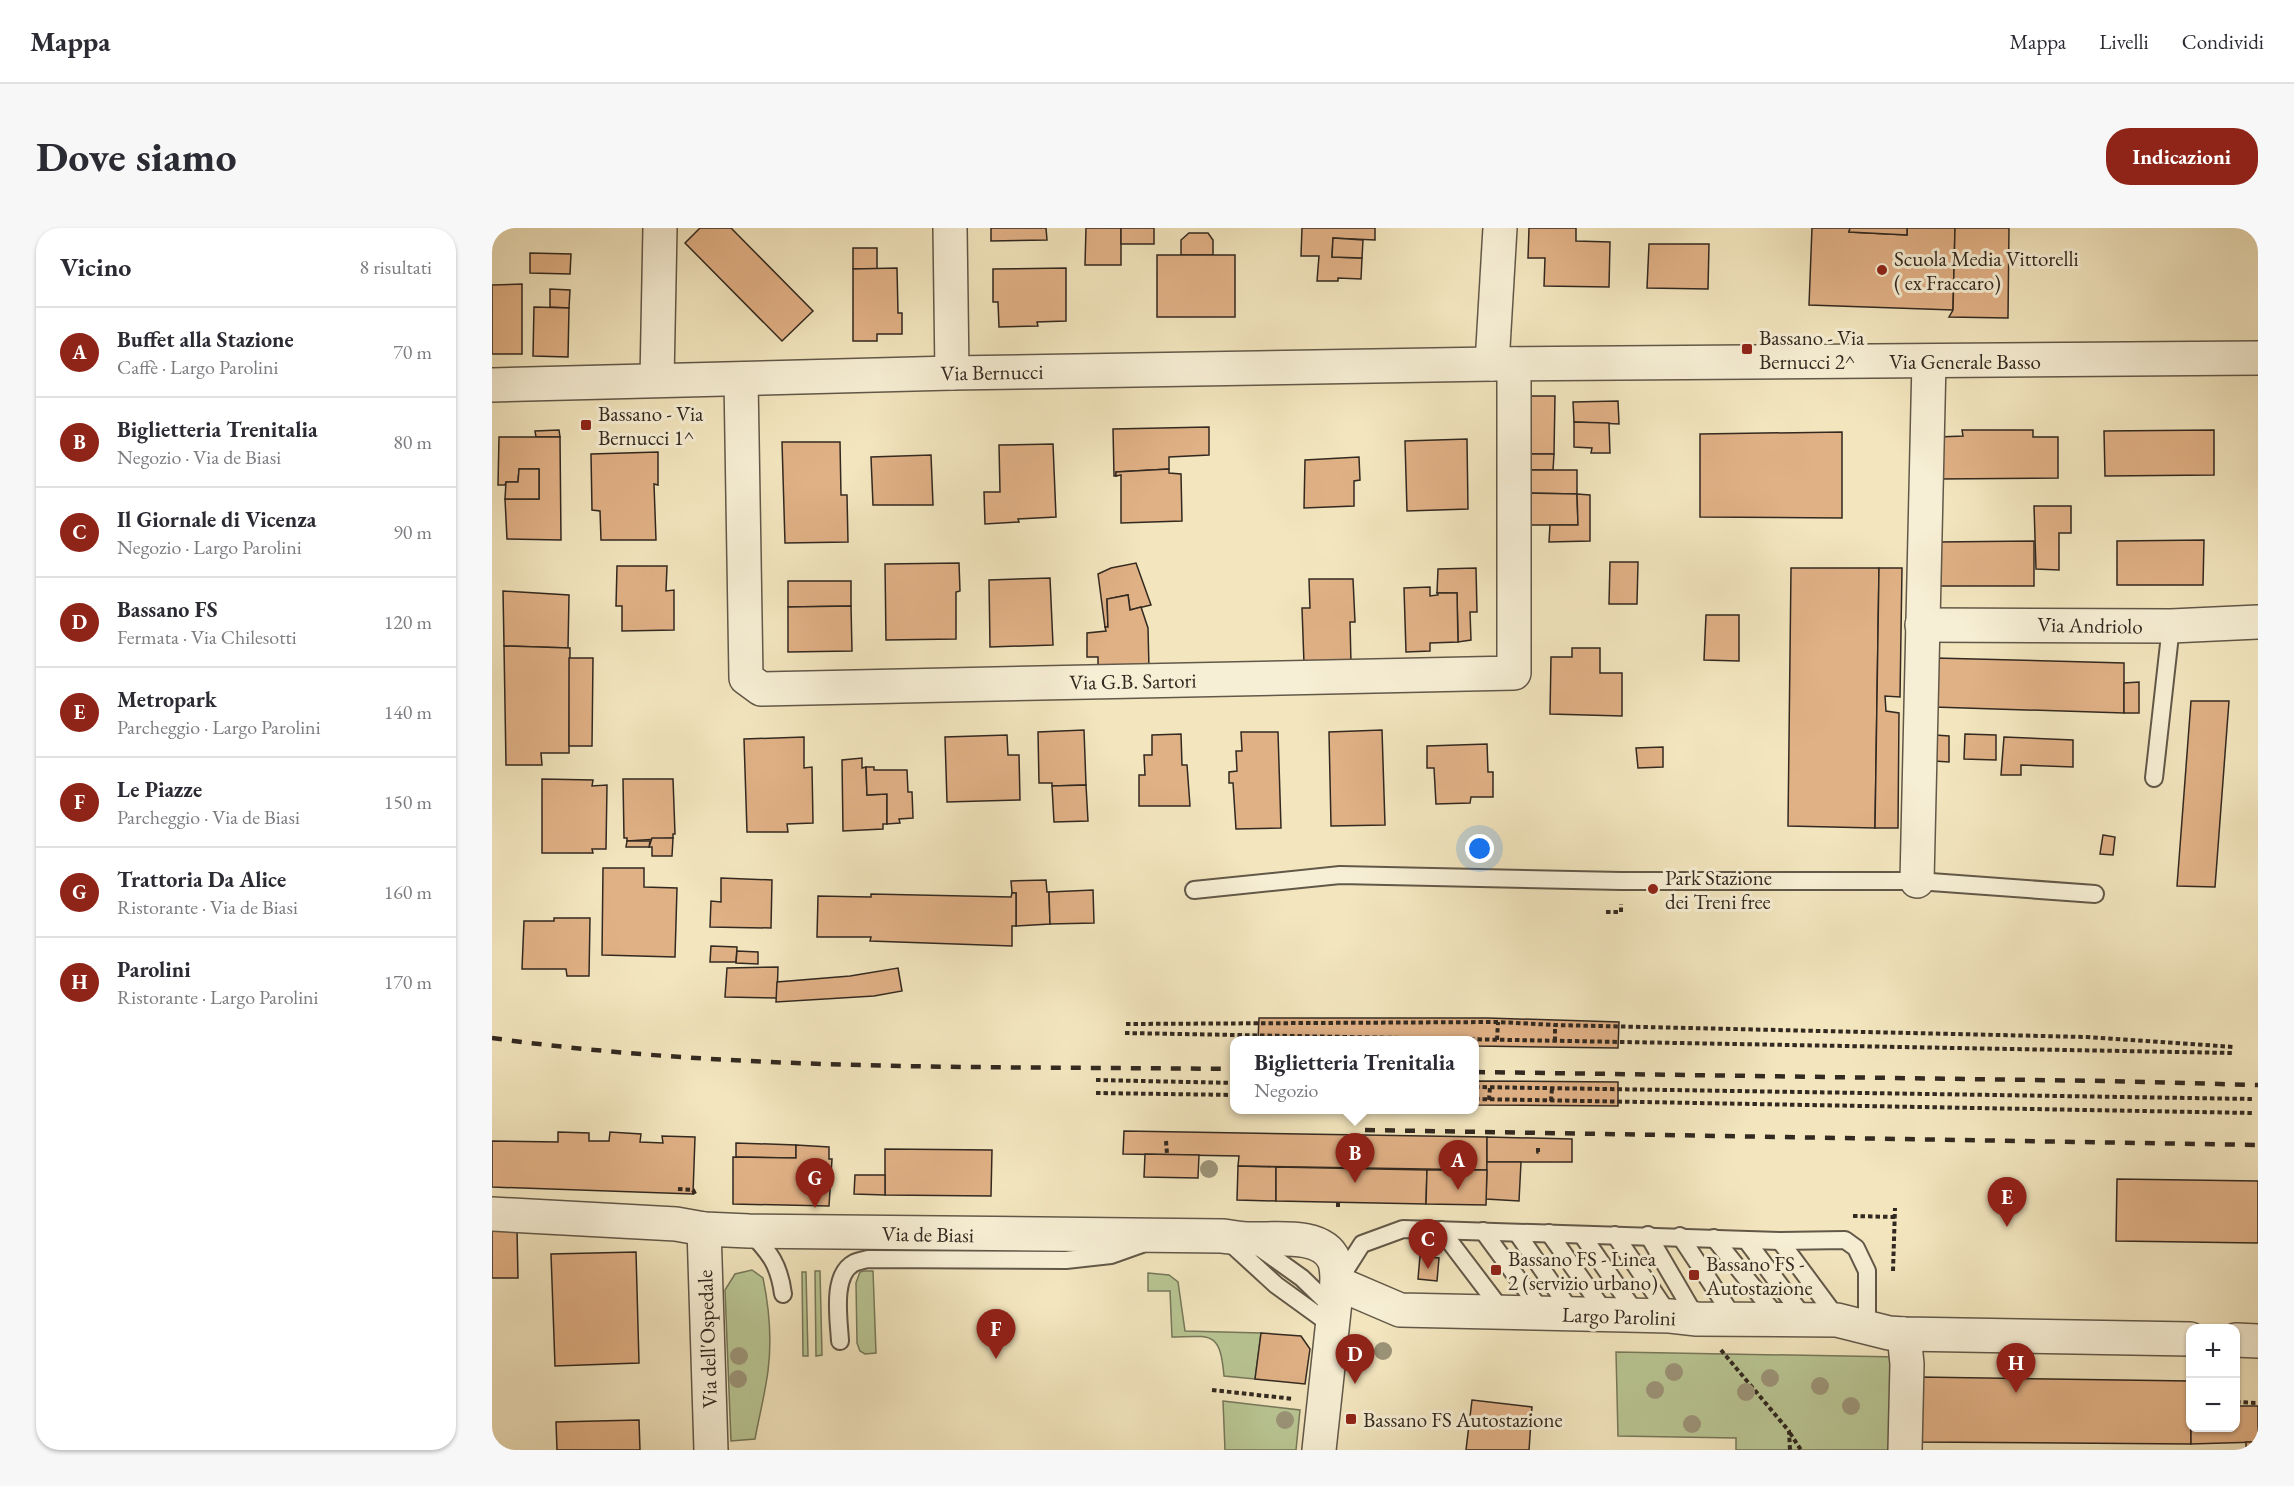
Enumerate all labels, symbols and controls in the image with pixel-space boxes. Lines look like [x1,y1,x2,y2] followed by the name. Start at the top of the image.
[30,23,110,59] text: Mappa
[2010,28,2066,55] text: Mappa
[2099,28,2149,55] text: Livelli
[2182,28,2264,55] text: Condividi
[2106,128,2258,185] button: Indicazioni
[36,129,237,184] text: Dove siamo
[1894,245,2079,296] place label: Scuola Media Vittorelli ( ex Fraccaro)
[60,250,131,284] text: Vicino
[360,254,432,280] text: 8 risultati
[1875,263,1889,277] marker: Scuola Media Vittorelli ( ex Fraccaro)
[1759,324,1865,375] place label: Bassano - Via Bernucci 2^
[117,325,294,354] text: Buffet alla Stazione
[72,339,87,365] text: A
[393,339,432,365] text: 70 m
[1740,342,1754,356] marker: Bassano - Via Bernucci 2^
[1889,348,2041,375] street label: Via Generale Basso
[117,354,278,380] text: Caffè · Largo Parolini
[940,358,1044,386] street label: Via Bernucci
[598,400,704,451] place label: Bassano - Via Bernucci 1^
[117,415,318,444] text: Biglietteria Trenitalia
[579,418,593,432] marker: Bassano - Via Bernucci 1^
[73,429,86,455] text: B
[393,429,432,455] text: 80 m
[117,444,281,470] text: Negozio · Via de Biasi
[117,505,316,534] text: Il Giornale di Vicenza
[72,519,87,545] text: C
[393,519,432,545] text: 90 m
[117,534,302,560] text: Negozio · Largo Parolini
[117,595,218,624] text: Bassano FS
[72,609,87,635] text: D
[384,609,432,635] text: 120 m
[2037,611,2143,639] street label: Via Andriolo
[117,624,297,650] text: Fermata · Via Chilesotti
[1069,666,1197,696] street label: Via G.B. Sartori
[117,685,217,714] text: Metropark
[74,699,85,725] text: E
[384,699,432,725] text: 140 m
[117,714,321,740] text: Parcheggio · Largo Parolini
[117,775,202,804] text: Le Piazze
[74,789,85,815] text: F
[384,789,432,815] text: 150 m
[117,804,300,830] text: Parcheggio · Via de Biasi
[1465,834,1494,863] your location
[1665,864,1772,915] place label: Park Stazione dei Treni free
[117,865,286,894] text: Trattoria Da Alice
[72,879,87,905] text: G
[384,879,432,905] text: 160 m
[1646,882,1660,896] marker: Park Stazione dei Treni free
[117,894,298,920] text: Ristorante · Via de Biasi
[117,955,191,984] text: Parolini
[71,969,88,995] text: H
[384,969,432,995] text: 170 m
[117,984,319,1010] text: Ristorante · Largo Parolini
[1230,1036,1479,1114] popup
[1254,1048,1455,1077] text: Biglietteria Trenitalia
[1254,1077,1319,1103] text: Negozio
[1336,1134,1374,1183] pin: B
[1438,1140,1478,1190] pin: A
[796,1158,834,1208] pin: G
[1988,1178,2026,1227] pin: E
[882,1220,974,1248] street label: Via de Biasi
[1408,1220,1448,1269] pin: C
[1508,1245,1658,1296] place label: Bassano FS - Linea 2 (servizio urbano)
[1705,1250,1813,1301] place label: Bassano FS - Autostazione
[1489,1263,1503,1277] marker: Bassano FS - Linea 2 (servizio urbano)
[1687,1268,1701,1282] marker: Bassano FS - Autostazione
[691,1269,723,1409] street label: Via dell'Ospedale
[1562,1301,1676,1331] street label: Largo Parolini
[976,1310,1016,1359] pin: F
[2186,1324,2240,1432] map controls
[2186,1324,2240,1378] button: +
[1336,1334,1374,1384] pin: D
[1996,1344,2036,1393] pin: H
[2186,1378,2240,1432] button: −
[1363,1406,1563,1433] place label: Bassano FS Autostazione
[1344,1412,1358,1426] marker: Bassano FS Autostazione

